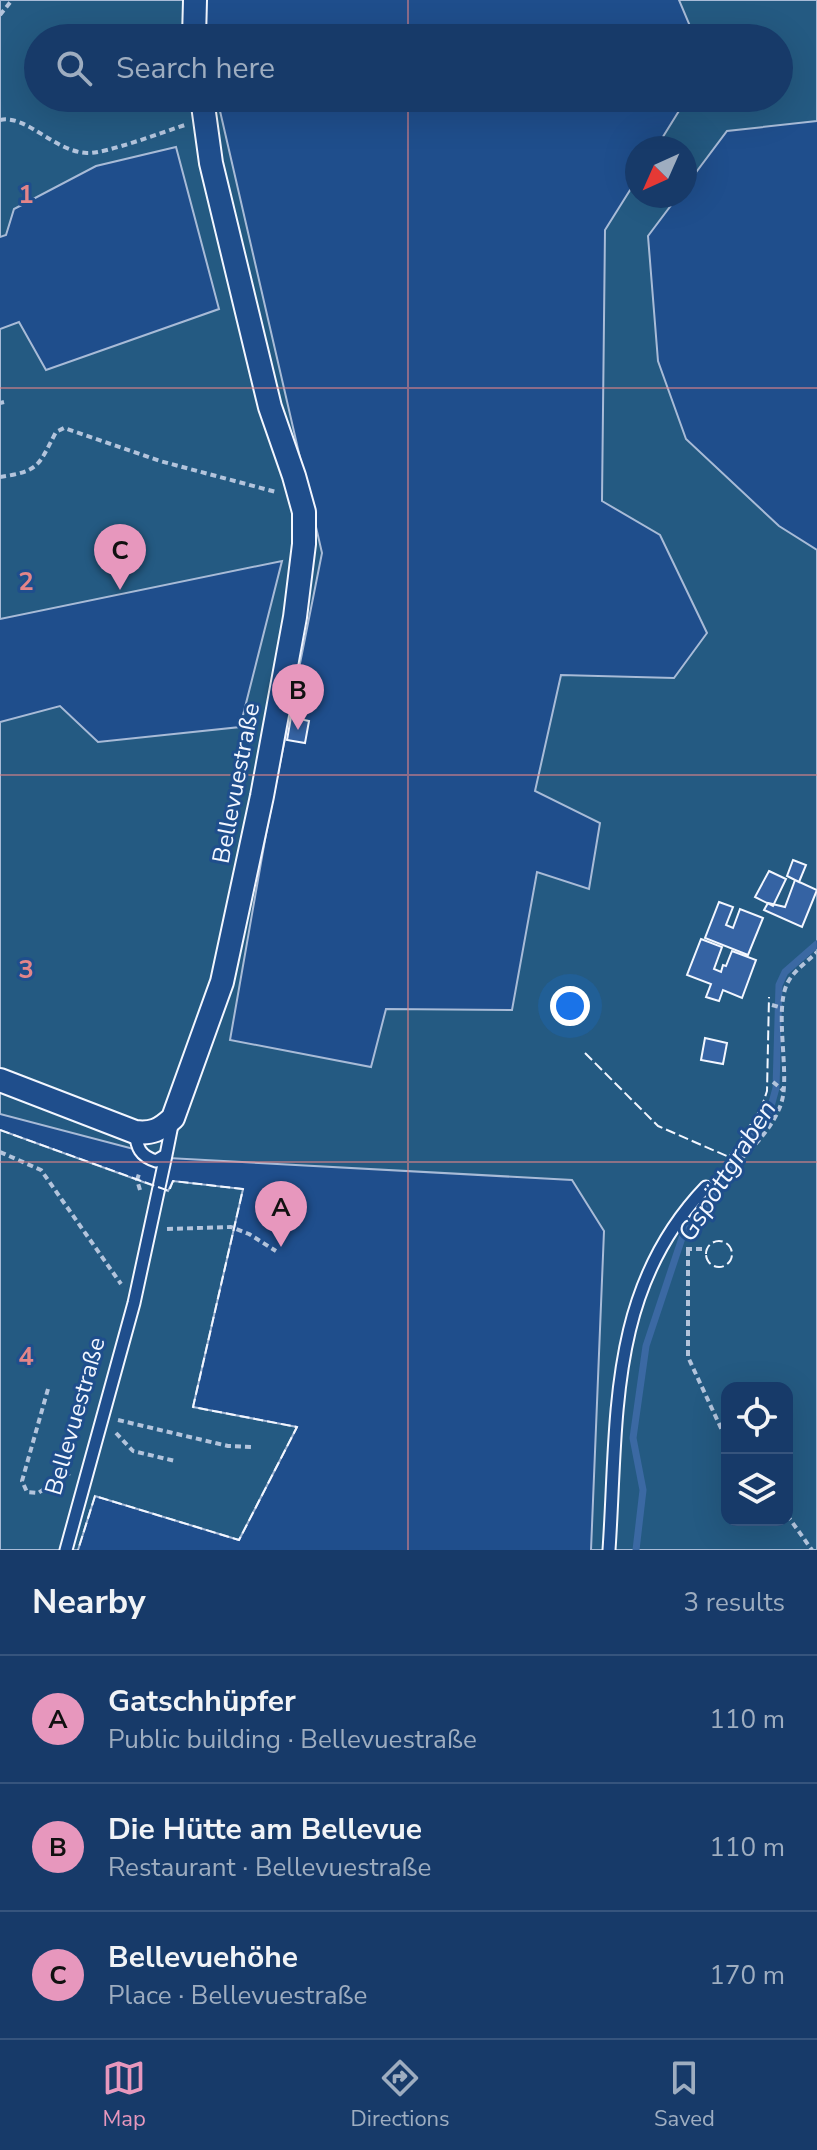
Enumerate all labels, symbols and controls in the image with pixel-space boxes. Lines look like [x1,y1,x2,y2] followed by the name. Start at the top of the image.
[24,24,793,112] search box
[52,46,96,90] icon: search
[116,48,275,89] text: Search here
[625,136,697,208] north arrow
[18,177,34,212] text: 1
[94,524,146,590] pin: C
[18,564,34,599] text: 2
[272,664,324,730] pin: B
[205,700,267,866] street label: Bellevuestraße
[18,952,34,987] text: 3
[550,986,590,1026] your location
[670,1094,784,1248] water label: Gspöttgraben
[255,1181,307,1247] pin: A
[37,1333,113,1499] street label: Bellevuestraße
[18,1339,34,1374] text: 4
[721,1382,793,1526] map controls
[721,1382,793,1454] button: locate
[721,1454,793,1526] button: layers
[32,1579,146,1625] text: Nearby
[684,1585,785,1620] text: 3 results
[108,1681,296,1722] text: Gatschhüpfer
[48,1702,68,1737] text: A
[709,1702,785,1737] text: 110 m
[108,1722,477,1757] text: Public building · Bellevuestraße
[108,1809,422,1850] text: Die Hütte am Bellevue
[49,1830,67,1865] text: B
[709,1830,785,1865] text: 110 m
[108,1850,431,1885] text: Restaurant · Bellevuestraße
[108,1937,298,1978] text: Bellevuehöhe
[49,1958,67,1993] text: C
[709,1958,785,1993] text: 170 m
[108,1978,367,2013] text: Place · Bellevuestraße
[102,2056,146,2134] tab: Map
[351,2056,450,2134] tab: Directions
[654,2056,715,2134] tab: Saved

